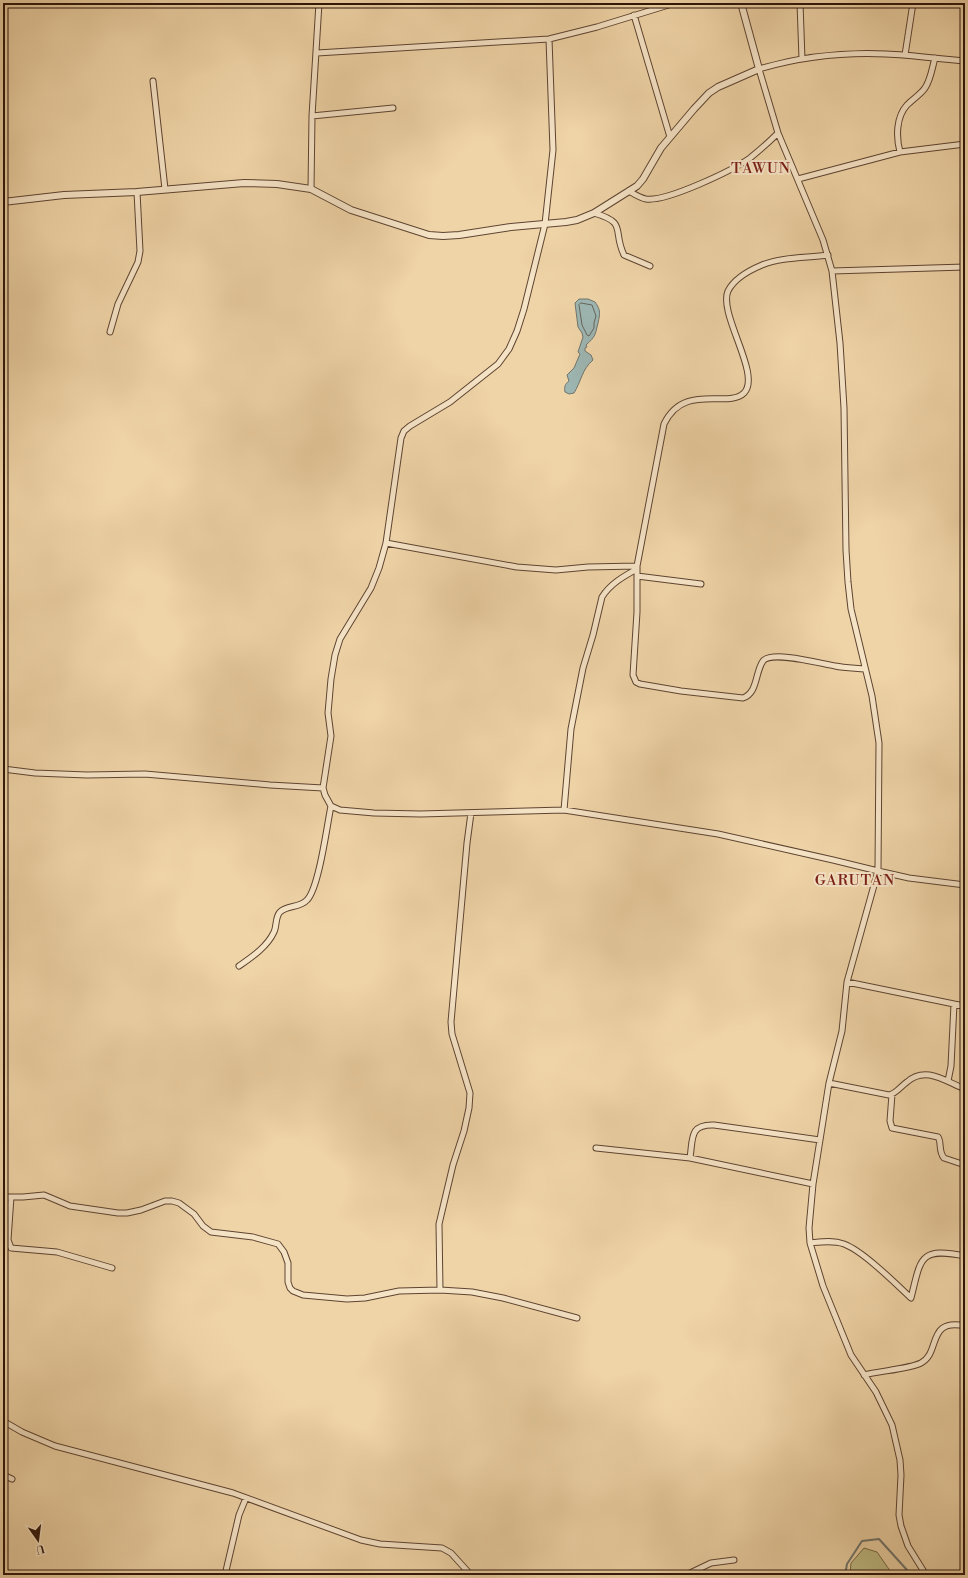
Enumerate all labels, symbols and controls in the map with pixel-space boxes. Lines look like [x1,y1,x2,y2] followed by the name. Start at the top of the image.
[731,159,791,178] district label: TAWUN
[815,871,895,890] district label: GARUTAN
[18,1520,58,1560] north arrow
[34,1541,46,1557] text: U

